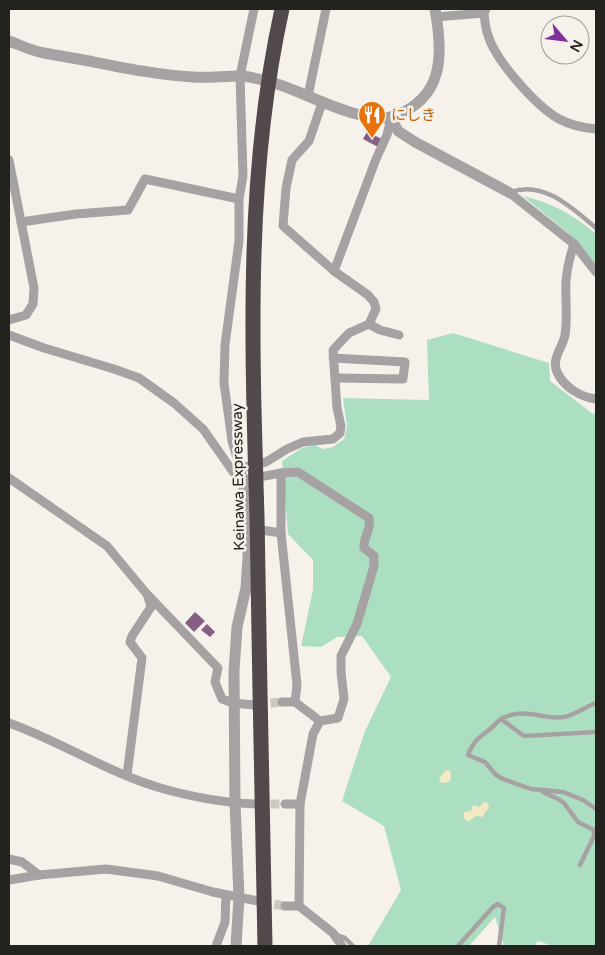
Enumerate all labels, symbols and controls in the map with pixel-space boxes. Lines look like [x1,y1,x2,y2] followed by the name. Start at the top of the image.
[540,15,590,65] north arrow
[566,37,586,55] text: N
[357,100,387,139] restaurant icon: にしき
[391,106,436,124] place label: にしき
[228,403,248,551] street label: Keinawa Expressway

